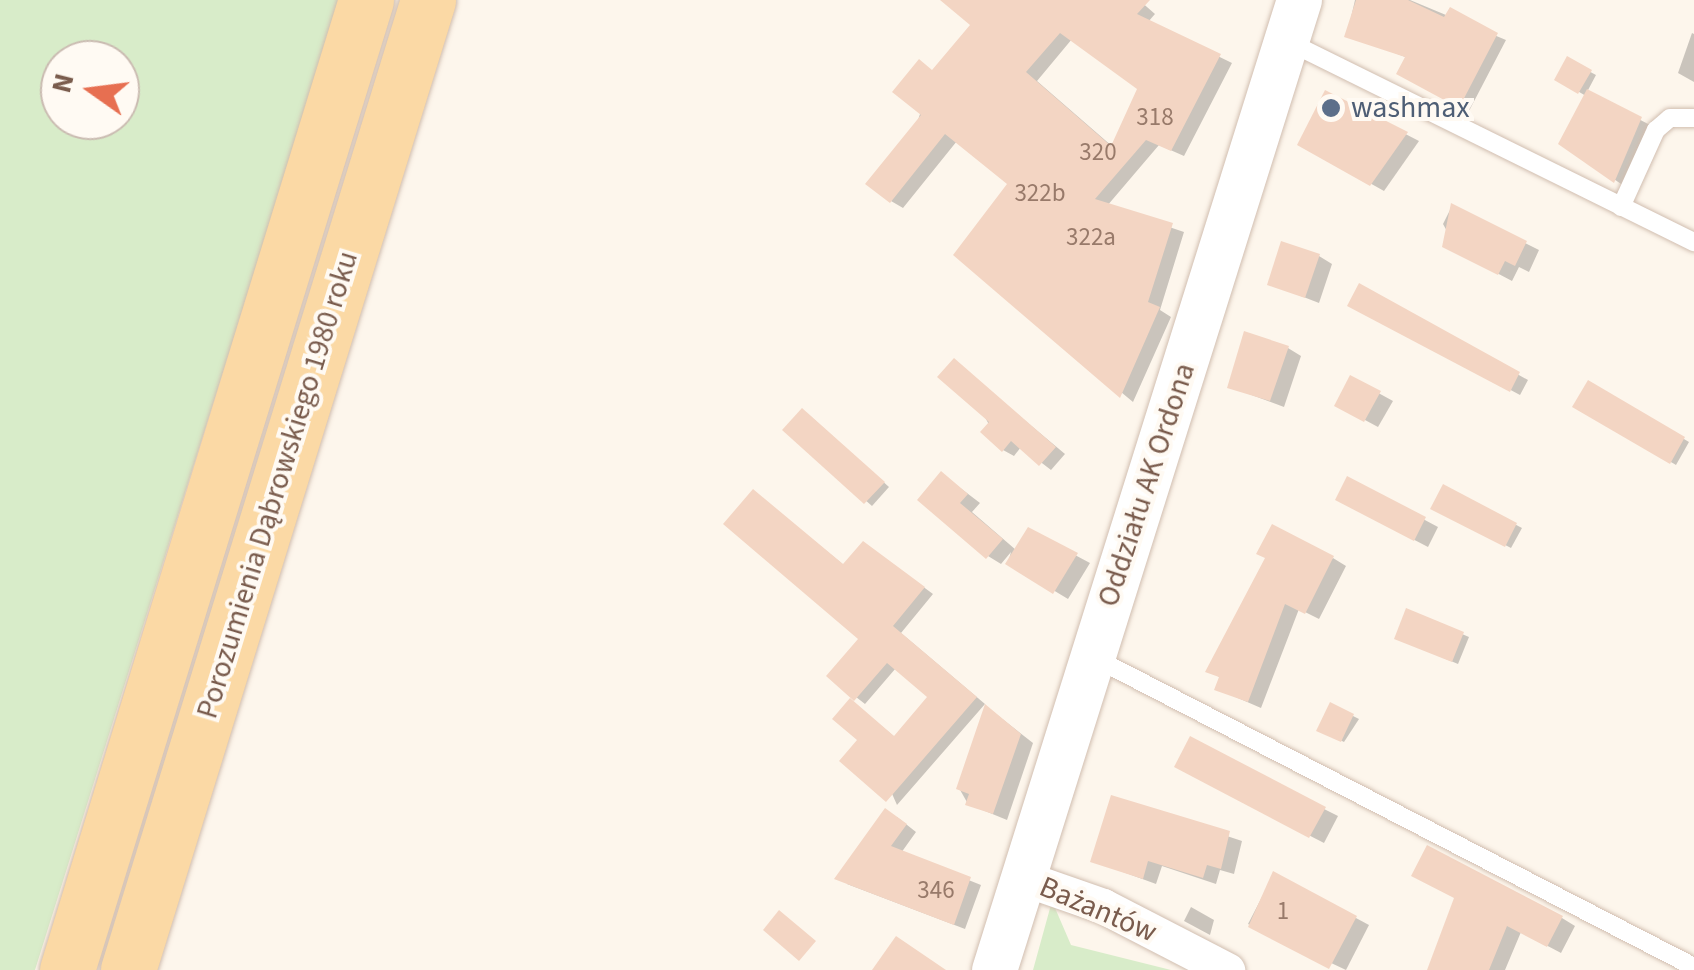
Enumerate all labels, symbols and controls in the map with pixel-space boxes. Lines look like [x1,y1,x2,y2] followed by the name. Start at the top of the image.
[40,40,140,140] north arrow
[41,69,84,97] text: N
[1351,90,1470,126] place label: washmax
[1320,97,1342,119] marker: washmax
[1136,102,1174,132] house number: 318
[1079,137,1117,167] house number: 320
[1014,178,1066,208] house number: 322b
[1066,222,1116,252] house number: 322a
[190,247,366,723] street label: Porozumienia Dąbrowskiego 1980 roku
[1091,359,1203,611] street label: Oddziału AK Ordona
[1034,869,1162,951] street label: Bażantów
[917,875,955,905] house number: 346
[1277,896,1289,926] house number: 1

